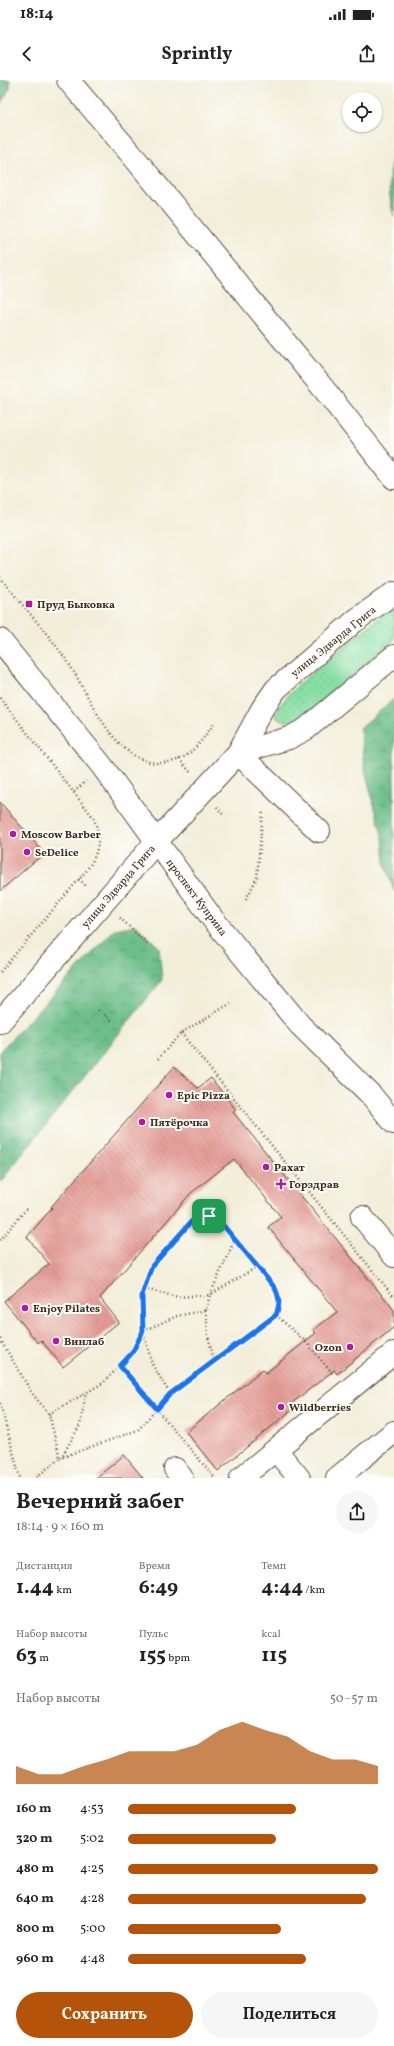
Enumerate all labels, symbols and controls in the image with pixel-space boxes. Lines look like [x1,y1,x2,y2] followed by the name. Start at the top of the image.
[20,4,54,25] text: 18:14
[162,42,232,67] text: Sprintly
[16,43,38,65] icon: back
[356,43,378,65] icon: share
[342,92,382,132] map controls
[342,92,382,132] button: locate
[37,598,115,613] place label: Пруд Быковка
[24,599,34,609] marker: Пруд Быковка
[288,603,380,681] street label: улица Эдварда Грига
[21,828,102,843] place label: Moscow Barber
[8,829,18,839] marker: Moscow Barber
[79,842,160,932] street label: улица Эдварда Грига
[35,846,79,861] place label: SeDelice
[22,847,32,857] marker: SeDelice
[162,856,230,940] street label: проспект Куприна
[177,1089,230,1104] place label: Epic Pizza
[164,1090,174,1100] marker: Epic Pizza
[150,1116,209,1131] place label: Пятёрочка
[137,1117,147,1127] marker: Пятёрочка
[274,1161,305,1176] place label: Рахат
[261,1162,271,1172] marker: Рахат
[289,1178,339,1193] place label: Горздрав
[276,1179,286,1189] marker: Горздрав
[192,1199,226,1233] pin
[198,1205,220,1227] icon: arrive
[33,1302,100,1317] place label: Enjoy Pilates
[20,1303,30,1313] marker: Enjoy Pilates
[64,1335,104,1350] place label: Винлаб
[51,1336,61,1346] marker: Винлаб
[315,1341,342,1356] place label: Ozon
[345,1342,355,1352] marker: Ozon
[289,1401,351,1416] place label: Wildberries
[276,1402,286,1412] marker: Wildberries
[16,1487,184,1518] text: Вечерний забег
[336,1491,378,1533] button: share
[16,1518,104,1536] text: 18:14 · 9 × 160 m
[16,1559,73,1574] text: Дистанция
[139,1559,170,1574] text: Время
[261,1559,286,1574] text: Темп
[16,1574,54,1602] text: 1.44
[139,1574,178,1602] text: 6:49
[261,1574,303,1602] text: 4:44
[54,1583,72,1598] text: km
[303,1583,325,1598] text: /km
[16,1627,87,1642] text: Набор высоты
[139,1627,168,1642] text: Пульс
[261,1627,281,1642] text: kcal
[16,1642,37,1670] text: 63
[139,1642,166,1670] text: 155
[261,1642,287,1670] text: 115
[37,1651,49,1666] text: m
[166,1651,190,1666] text: bpm
[16,1690,100,1708] text: Набор высоты
[330,1690,378,1708] text: 50–57 m
[16,1800,52,1818] text: 160 m
[80,1800,104,1818] text: 4:53
[16,1830,53,1848] text: 320 m
[80,1830,104,1848] text: 5:02
[16,1860,54,1878] text: 480 m
[80,1860,104,1878] text: 4:25
[16,1890,54,1908] text: 640 m
[80,1890,104,1908] text: 4:28
[16,1920,54,1938] text: 800 m
[80,1920,105,1938] text: 5:00
[16,1950,54,1968] text: 960 m
[80,1950,105,1968] text: 4:48
[16,1992,193,2038] button: Сохранить
[201,1992,378,2038] button: Поделиться

